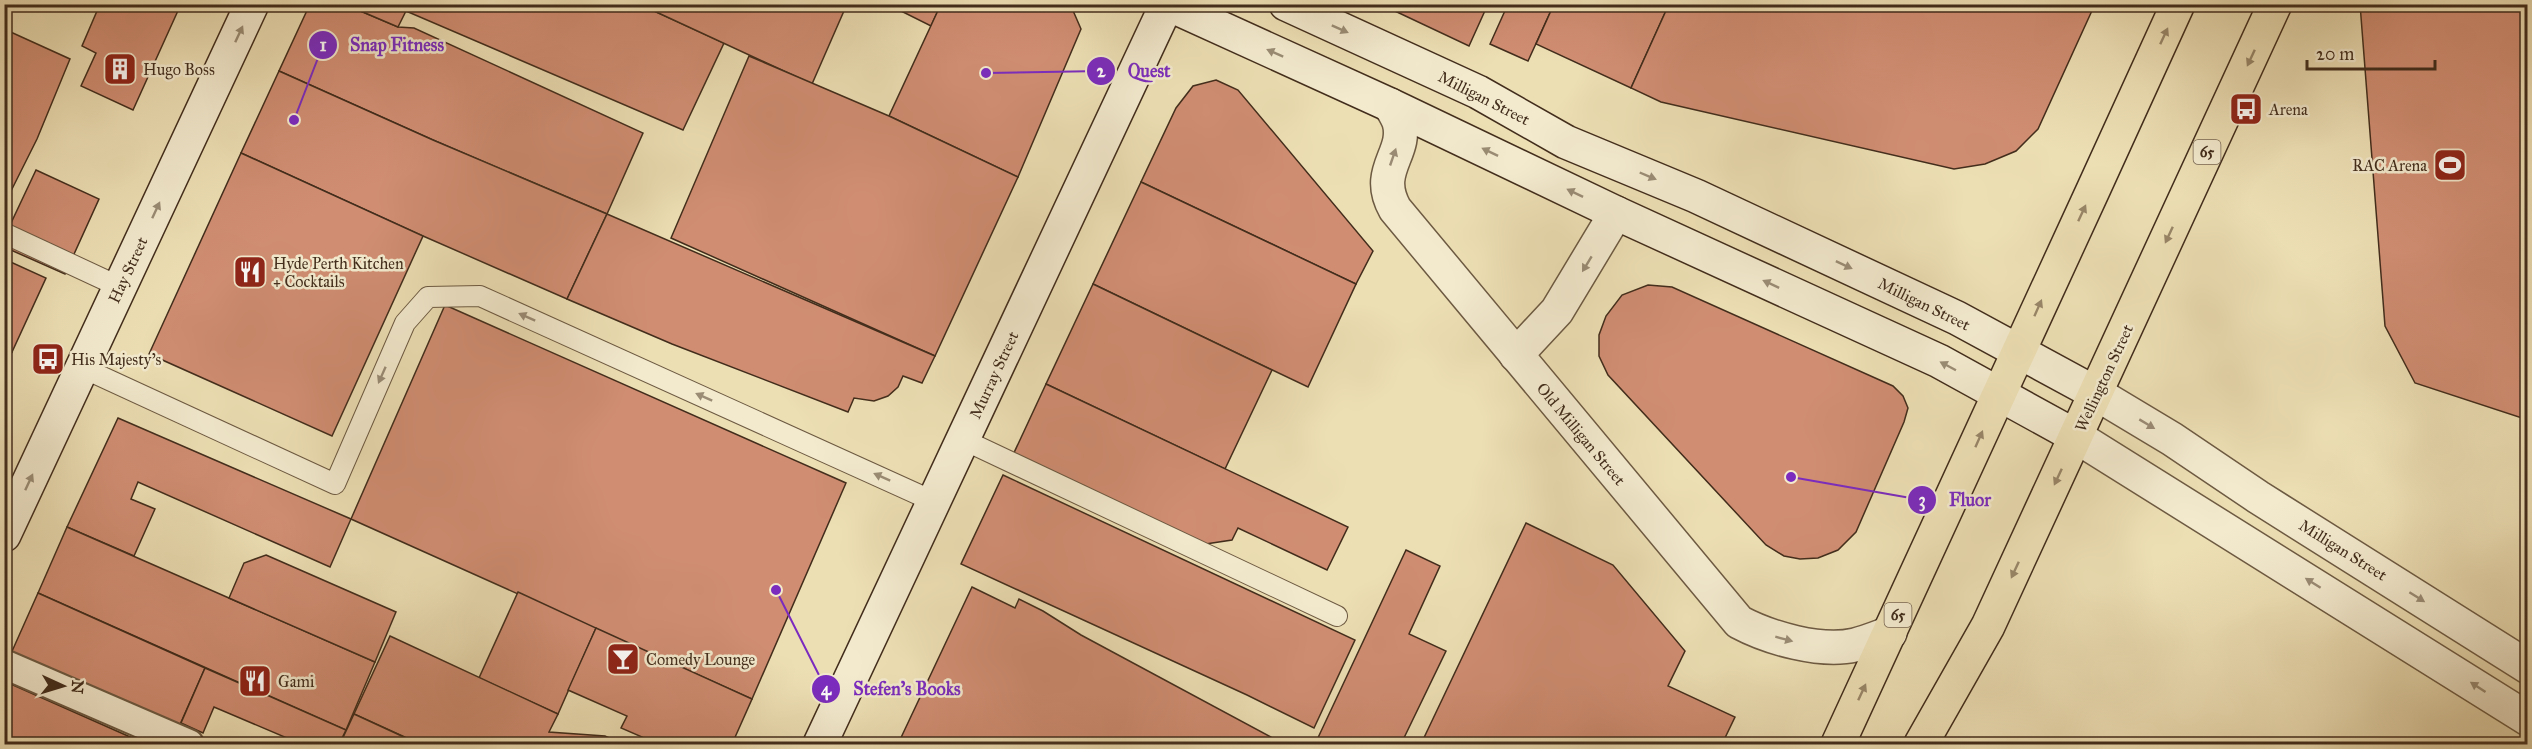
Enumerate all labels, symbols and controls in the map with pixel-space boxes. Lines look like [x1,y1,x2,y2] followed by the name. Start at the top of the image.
[1331,24,1349,34] one-way arrow
[234,25,243,42] one-way arrow
[2159,26,2169,44] one-way arrow
[308,27,456,63] callout: Snap Fitness
[2307,33,2434,71] scale bar
[319,34,327,56] text: 1
[350,34,444,57] text: Snap Fitness
[2316,43,2354,65] text: 20 m
[1265,48,1283,58] one-way arrow
[2246,49,2255,66] one-way arrow
[102,51,138,87] building icon: Hugo Boss
[1086,53,1183,89] callout: Quest
[143,60,215,80] place label: Hugo Boss
[1097,60,1107,82] text: 2
[1128,60,1171,83] text: Quest
[1435,67,1533,130] street label: Milligan Street
[2228,91,2264,127] bus stop icon: Arena
[2268,100,2308,119] place label: Arena
[2194,140,2220,164] road number: 65
[1482,147,1499,156] one-way arrow
[2432,147,2468,183] sports icon: RAC Arena
[1389,148,1399,166] one-way arrow
[2352,156,2427,175] place label: RAC Arena
[1639,172,1657,181] one-way arrow
[1567,188,1584,198] one-way arrow
[151,201,161,219] one-way arrow
[2078,204,2087,221] one-way arrow
[2165,226,2174,243] one-way arrow
[104,233,152,306] street label: Hay Street
[232,254,268,290] restaurant icon: Hyde Perth Kitchen + Cocktails
[273,254,404,291] place label: Hyde Perth Kitchen + Cocktails
[1582,255,1592,272] one-way arrow
[1835,261,1852,270] one-way arrow
[1874,274,1973,336] street label: Milligan Street
[1762,279,1780,288] one-way arrow
[2033,299,2043,317] one-way arrow
[518,312,535,321] one-way arrow
[2071,321,2138,435] street label: Wellington Street
[966,328,1023,422] street label: Murray Street
[30,341,66,377] bus stop icon: His Majesty's
[71,350,162,369] place label: His Majesty's
[1939,361,1956,371] one-way arrow
[377,366,387,384] one-way arrow
[1532,379,1630,490] street label: Old Milligan Street
[695,392,713,402] one-way arrow
[2139,418,2155,429] one-way arrow
[1975,431,1984,448] one-way arrow
[2054,468,2063,485] one-way arrow
[874,473,891,482] one-way arrow
[25,474,34,491] one-way arrow
[1907,482,2003,518] callout: Fluor
[1918,489,1926,512] text: 3
[1949,489,1992,511] text: Fluor
[2295,515,2391,586] street label: Milligan Street
[2010,562,2019,579] one-way arrow
[2305,578,2321,589] one-way arrow
[2409,591,2425,603] one-way arrow
[1884,603,1912,627] road number: 65
[1775,635,1793,644] one-way arrow
[605,641,641,677] bar icon: Comedy Lounge
[646,650,756,670] place label: Comedy Lounge
[33,656,93,716] north arrow
[237,663,273,699] restaurant icon: Gami
[811,671,973,707] callout: Stefen's Books
[278,672,315,691] place label: Gami
[821,678,832,701] text: 4
[853,678,961,700] text: Stefen's Books
[67,680,87,695] text: N
[2470,682,2486,693] one-way arrow
[1858,683,1867,700] one-way arrow

